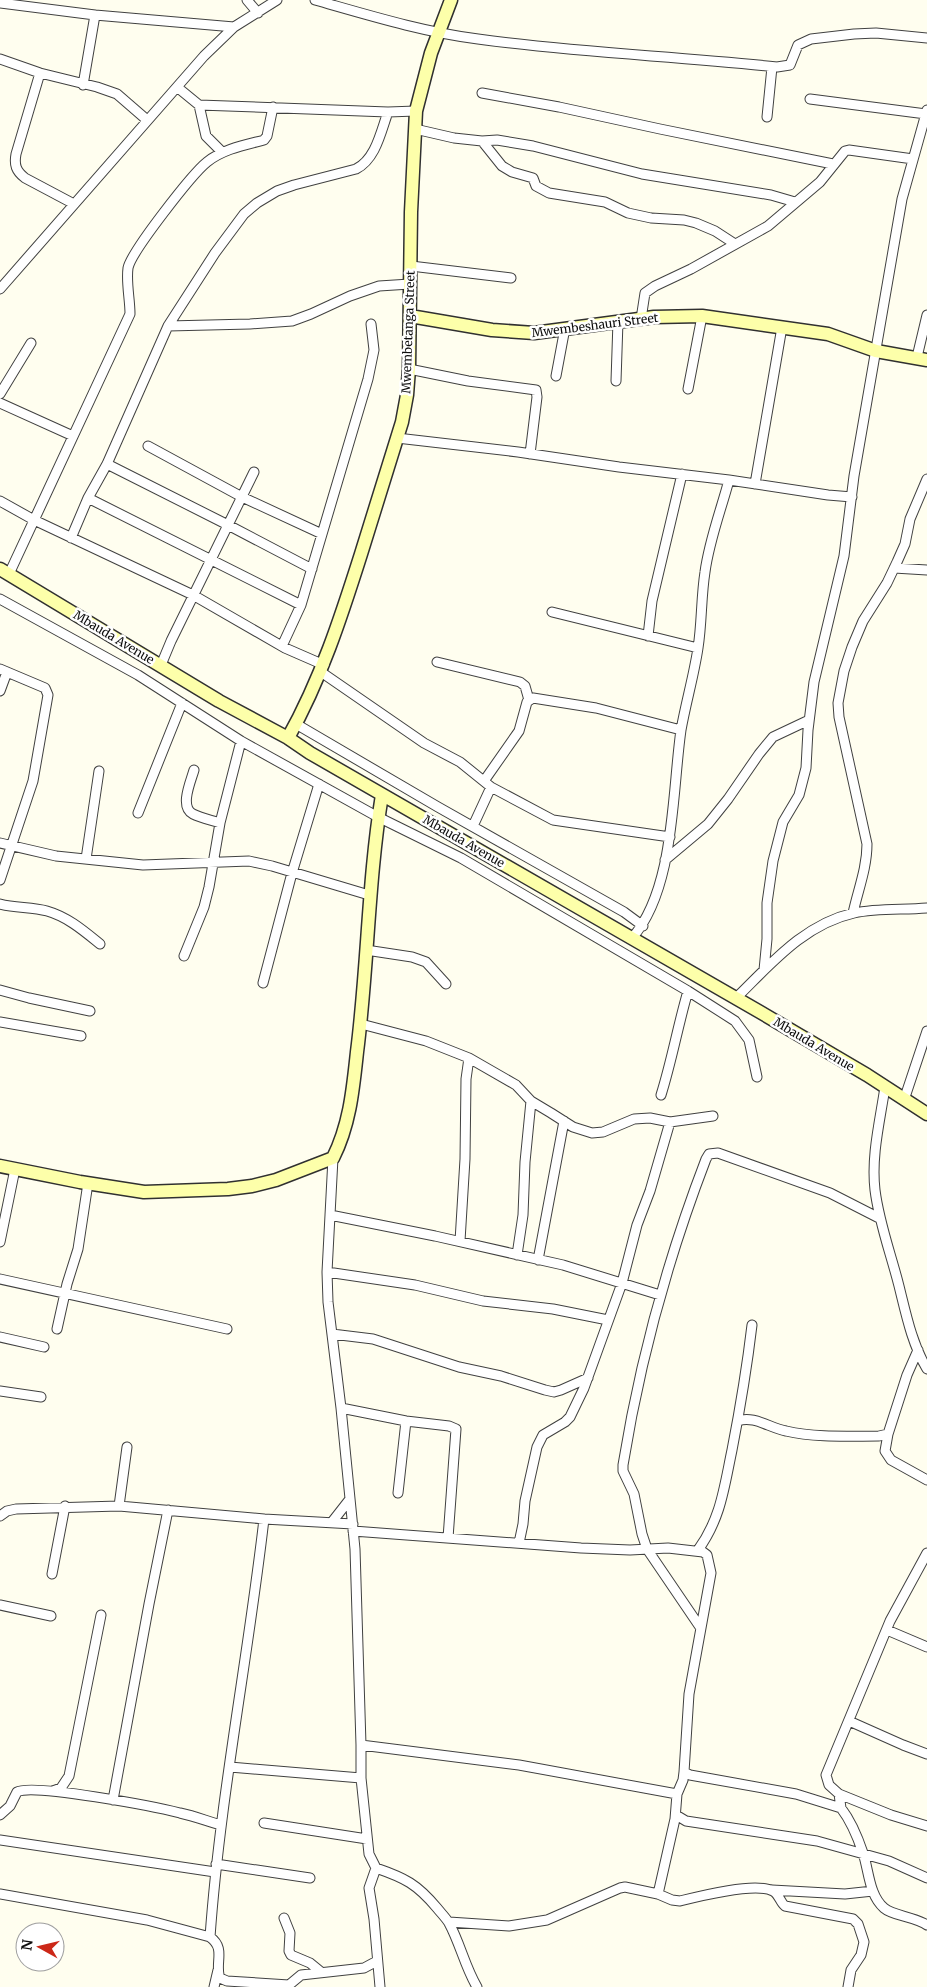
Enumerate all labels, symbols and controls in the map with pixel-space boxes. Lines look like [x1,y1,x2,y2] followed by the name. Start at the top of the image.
[398,270,418,394] street label: Mwembetanga Street
[531,310,659,340] street label: Mwembeshauri Street
[71,607,157,667] street label: Mbauda Avenue
[421,812,507,870] street label: Mbauda Avenue
[771,1014,857,1074] street label: Mbauda Avenue
[15,1922,65,1972] north arrow
[17,1938,37,1952] text: N

